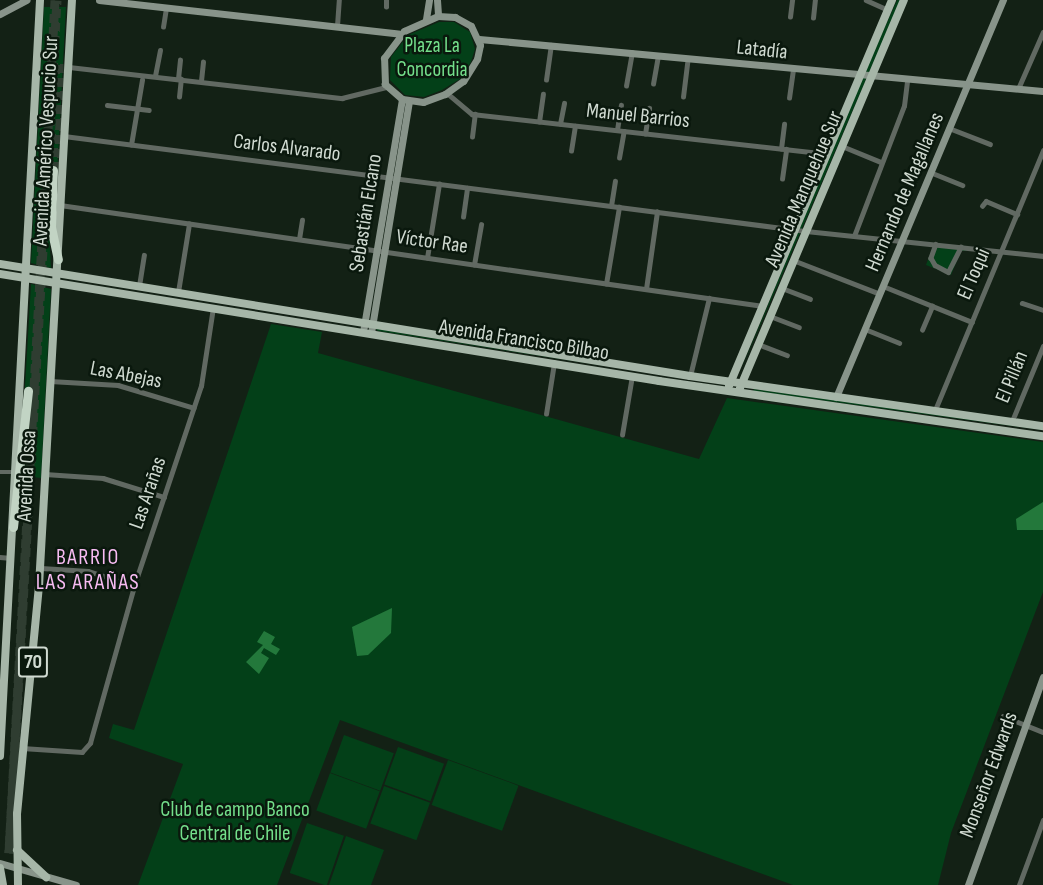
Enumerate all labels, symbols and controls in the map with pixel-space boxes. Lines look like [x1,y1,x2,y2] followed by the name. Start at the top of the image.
[396,33,468,83] park label: Plaza La Concordia
[28,35,64,247] street label: Avenida Américo Vespucio Sur
[735,35,789,65] street label: Latadía
[585,98,691,134] street label: Manuel Barrios
[760,107,848,271] street label: Avenida Manquehue Sur
[860,109,950,275] street label: Hernando de Magallanes
[232,129,342,167] street label: Carlos Alvarado
[344,152,388,274] street label: Sebastián Elcano
[395,225,469,259] street label: Víctor Rae
[952,245,996,303] street label: El Toqui
[437,314,611,366] street label: Avenida Francisco Bilbao
[990,347,1034,407] street label: El Pillán
[88,356,164,394] street label: Las Abejas
[12,430,42,522] street label: Avenida Ossa
[124,454,172,532] street label: Las Arañas
[36,544,140,596] district label: BARRIO LAS ARAÑAS
[16,645,50,679] road number: 70
[955,709,1023,841] street label: Monseñor Edwards
[160,797,310,847] park label: Club de campo Banco Central de Chile

